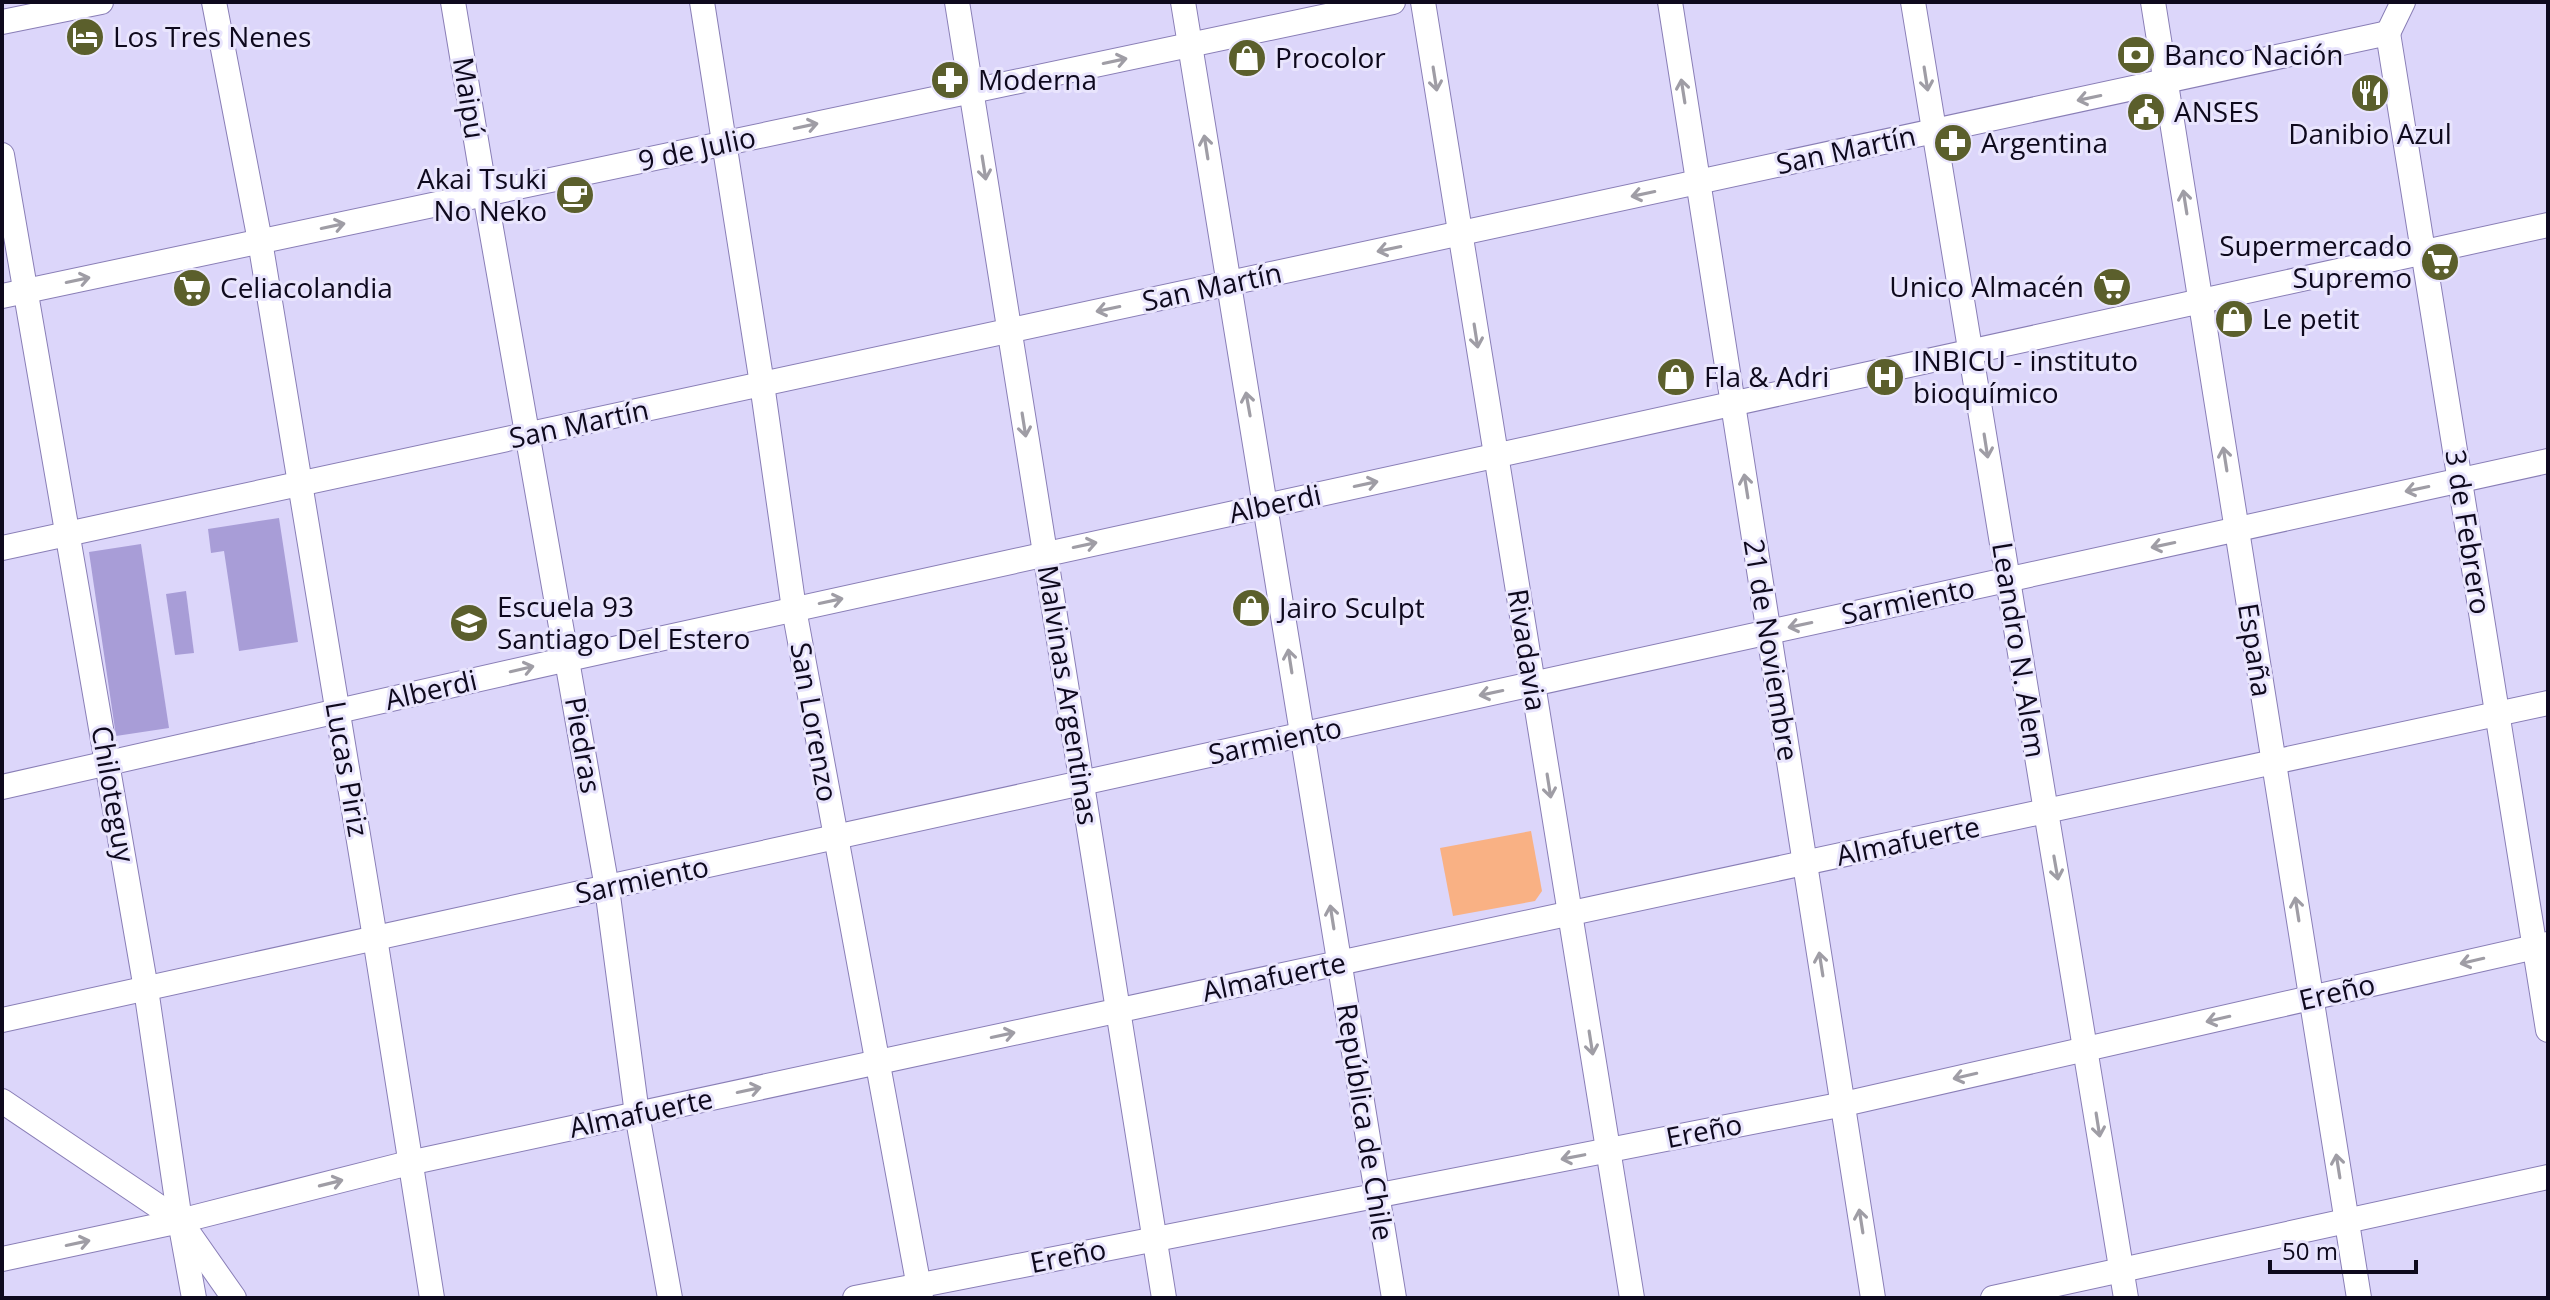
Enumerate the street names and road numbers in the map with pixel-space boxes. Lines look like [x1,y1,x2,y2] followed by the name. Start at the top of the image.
[445,54,495,141] street label: Maipú
[1773,116,1919,182] street label: San Martín
[635,117,759,179] street label: 9 de Julio
[1139,253,1285,319] street label: San Martín
[506,390,652,456] street label: San Martín
[2437,447,2501,617] street label: 3 de Febrero
[1225,475,1324,531] street label: Alberdi
[1736,536,1808,764] street label: 21 de Noviembre
[1984,539,2056,760] street label: Leandro N. Alem
[1030,562,1108,827] street label: Malvinas Argentinas
[1838,567,1978,633] street label: Sarmiento
[1500,586,1556,714] street label: Rivadavia
[2230,600,2282,699] street label: España
[782,639,848,804] street label: San Lorenzo
[381,660,480,718] street label: Alberdi
[557,694,611,796] street label: Piedras
[317,698,379,840] street label: Lucas Piriz
[1205,707,1345,773] street label: Sarmiento
[83,723,145,866] street label: Chiloteguy
[1833,806,1983,874] street label: Almafuerte
[572,846,712,912] street label: Sarmiento
[1199,942,1349,1010] street label: Almafuerte
[2295,964,2378,1018] street label: Ereño
[1328,1001,1403,1243] street label: República de Chile
[566,1078,716,1146] street label: Almafuerte
[1663,1104,1745,1156] street label: Ereño
[1027,1229,1109,1281] street label: Ereño

